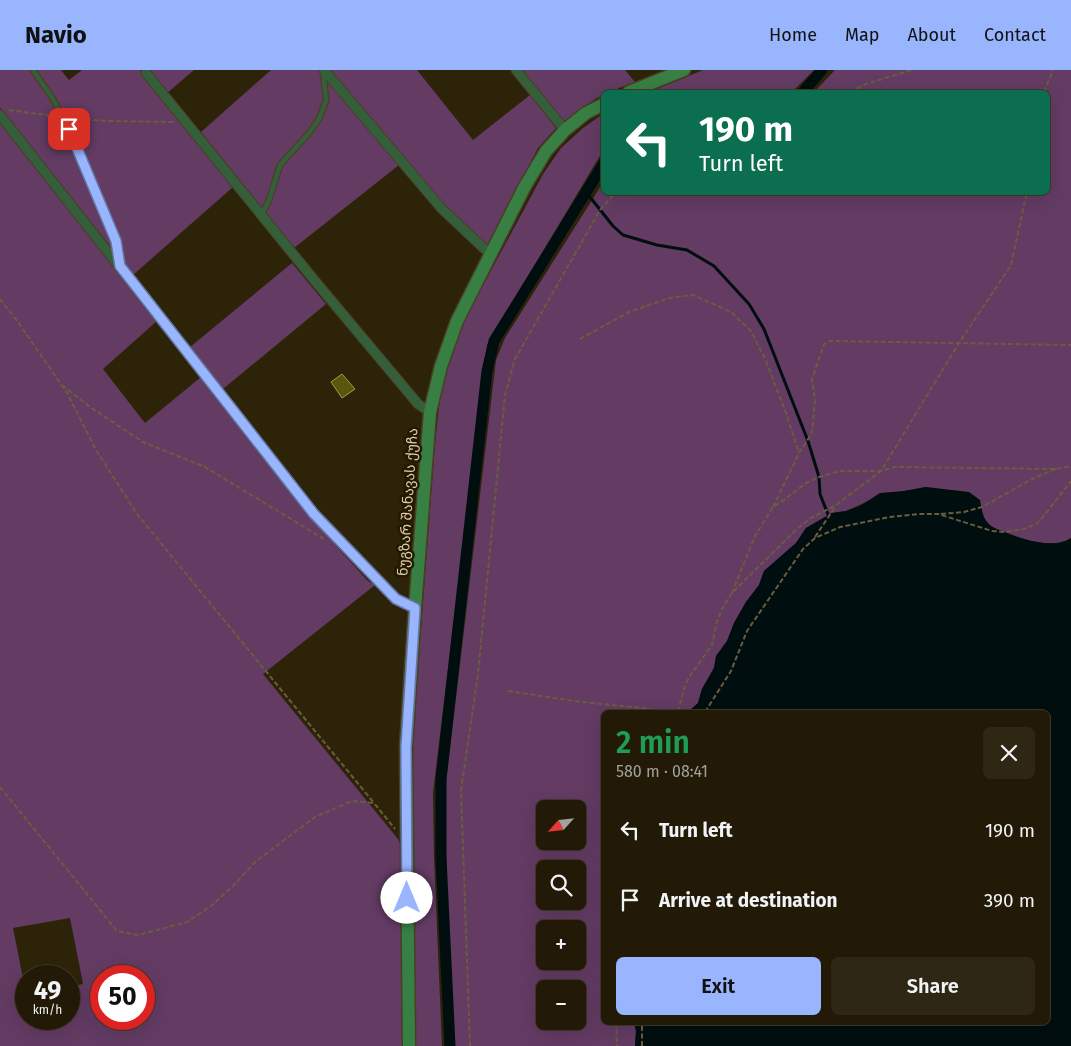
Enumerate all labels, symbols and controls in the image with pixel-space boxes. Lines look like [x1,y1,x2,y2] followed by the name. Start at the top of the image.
[25,21,87,49] text: Navio
[769,24,817,46] text: Home
[845,24,879,46] text: Map
[907,24,956,46] text: About
[984,24,1046,46] text: Contact
[48,108,90,150] pin
[699,108,793,150] text: 190 m
[616,110,681,175] icon: left
[55,115,83,143] icon: arrive
[699,150,783,177] text: Turn left
[394,427,422,577] street label: ნუგზარ შანავას ქუჩა
[616,725,690,761] text: 2 min
[983,727,1035,779] button: close
[616,762,708,781] text: 580 m · 08:41
[536,800,586,850] north arrow
[536,800,586,1030] map controls
[616,816,644,844] icon: left
[659,819,733,842] text: Turn left
[985,819,1035,842] text: 190 m
[536,860,586,910] button: search
[380,871,432,923] position arrow
[616,886,644,914] icon: arrive
[659,889,838,912] text: Arrive at destination
[984,889,1035,912] text: 390 m
[536,920,586,970] button: +
[616,957,821,1015] button: Exit
[831,957,1035,1015] button: Share
[90,965,155,1030] speed limit sign: 50
[34,976,61,1006] text: 49
[536,980,586,1030] button: −
[33,1003,62,1017] text: km/h

